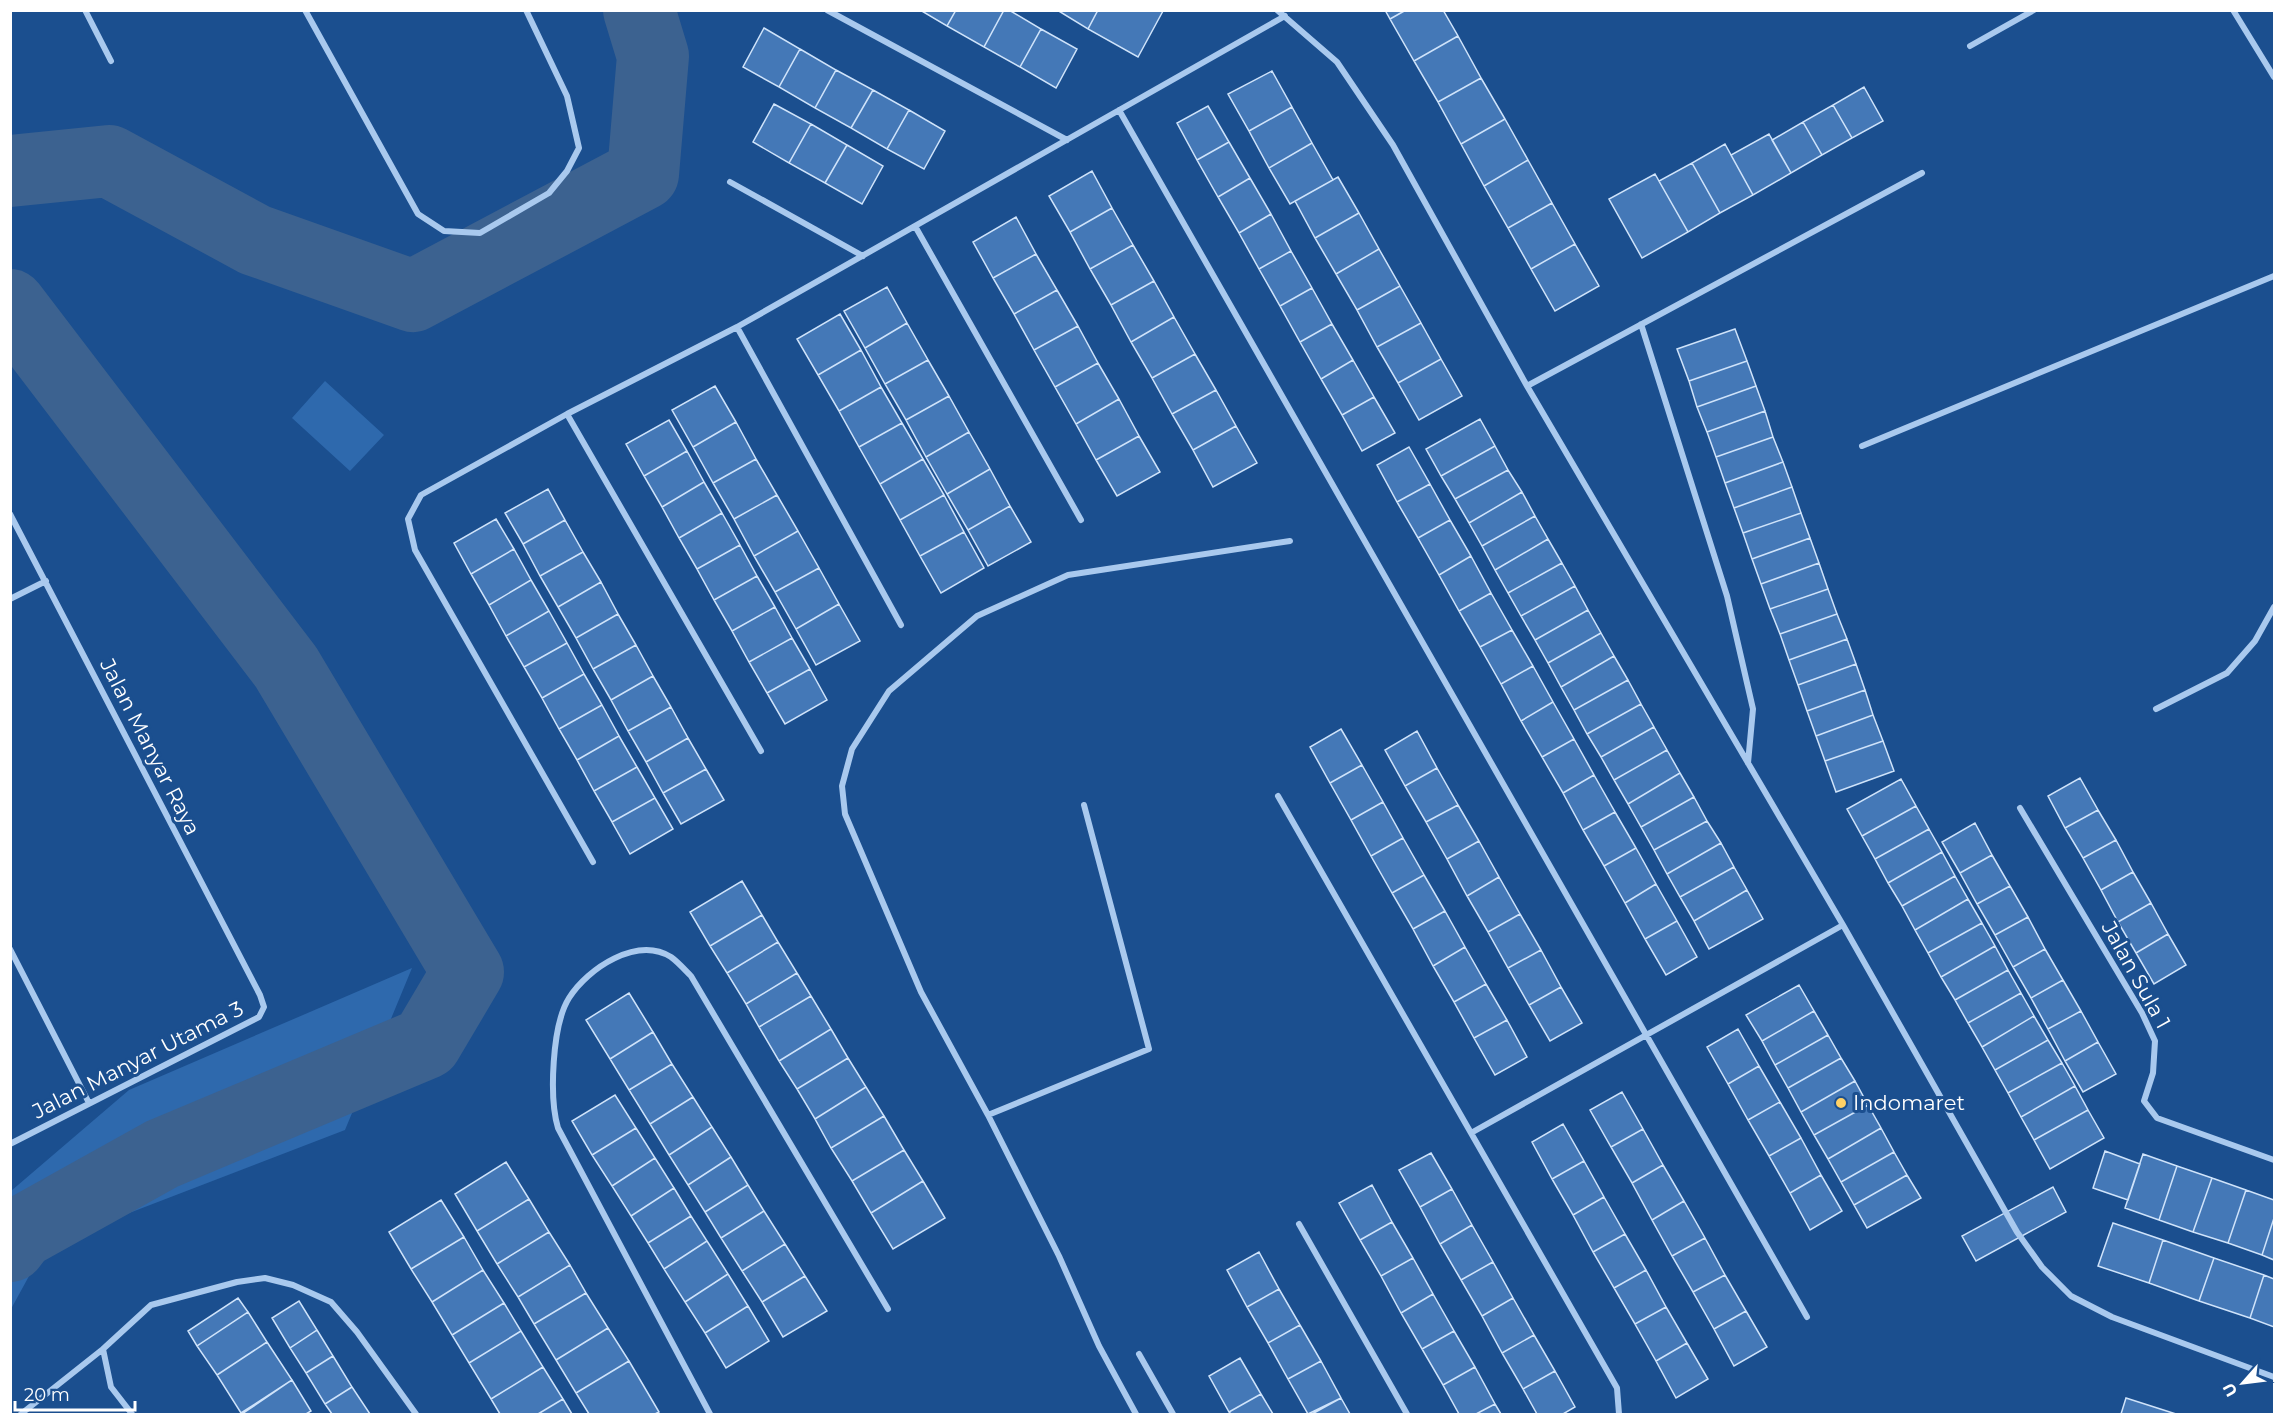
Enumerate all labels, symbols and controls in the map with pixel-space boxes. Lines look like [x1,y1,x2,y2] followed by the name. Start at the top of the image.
[95,654,206,839] street label: Jalan Manyar Raya
[2096,916,2176,1033] street label: Jalan Sula 1
[27,995,247,1124] street label: Jalan Manyar Utama 3
[1853,1090,1965,1115] place label: Indomaret
[1834,1096,1848,1110] marker: Indomaret
[2213,1353,2273,1413] north arrow
[15,1374,135,1412] scale bar
[2219,1380,2242,1400] text: U
[24,1384,70,1406] text: 20 m

